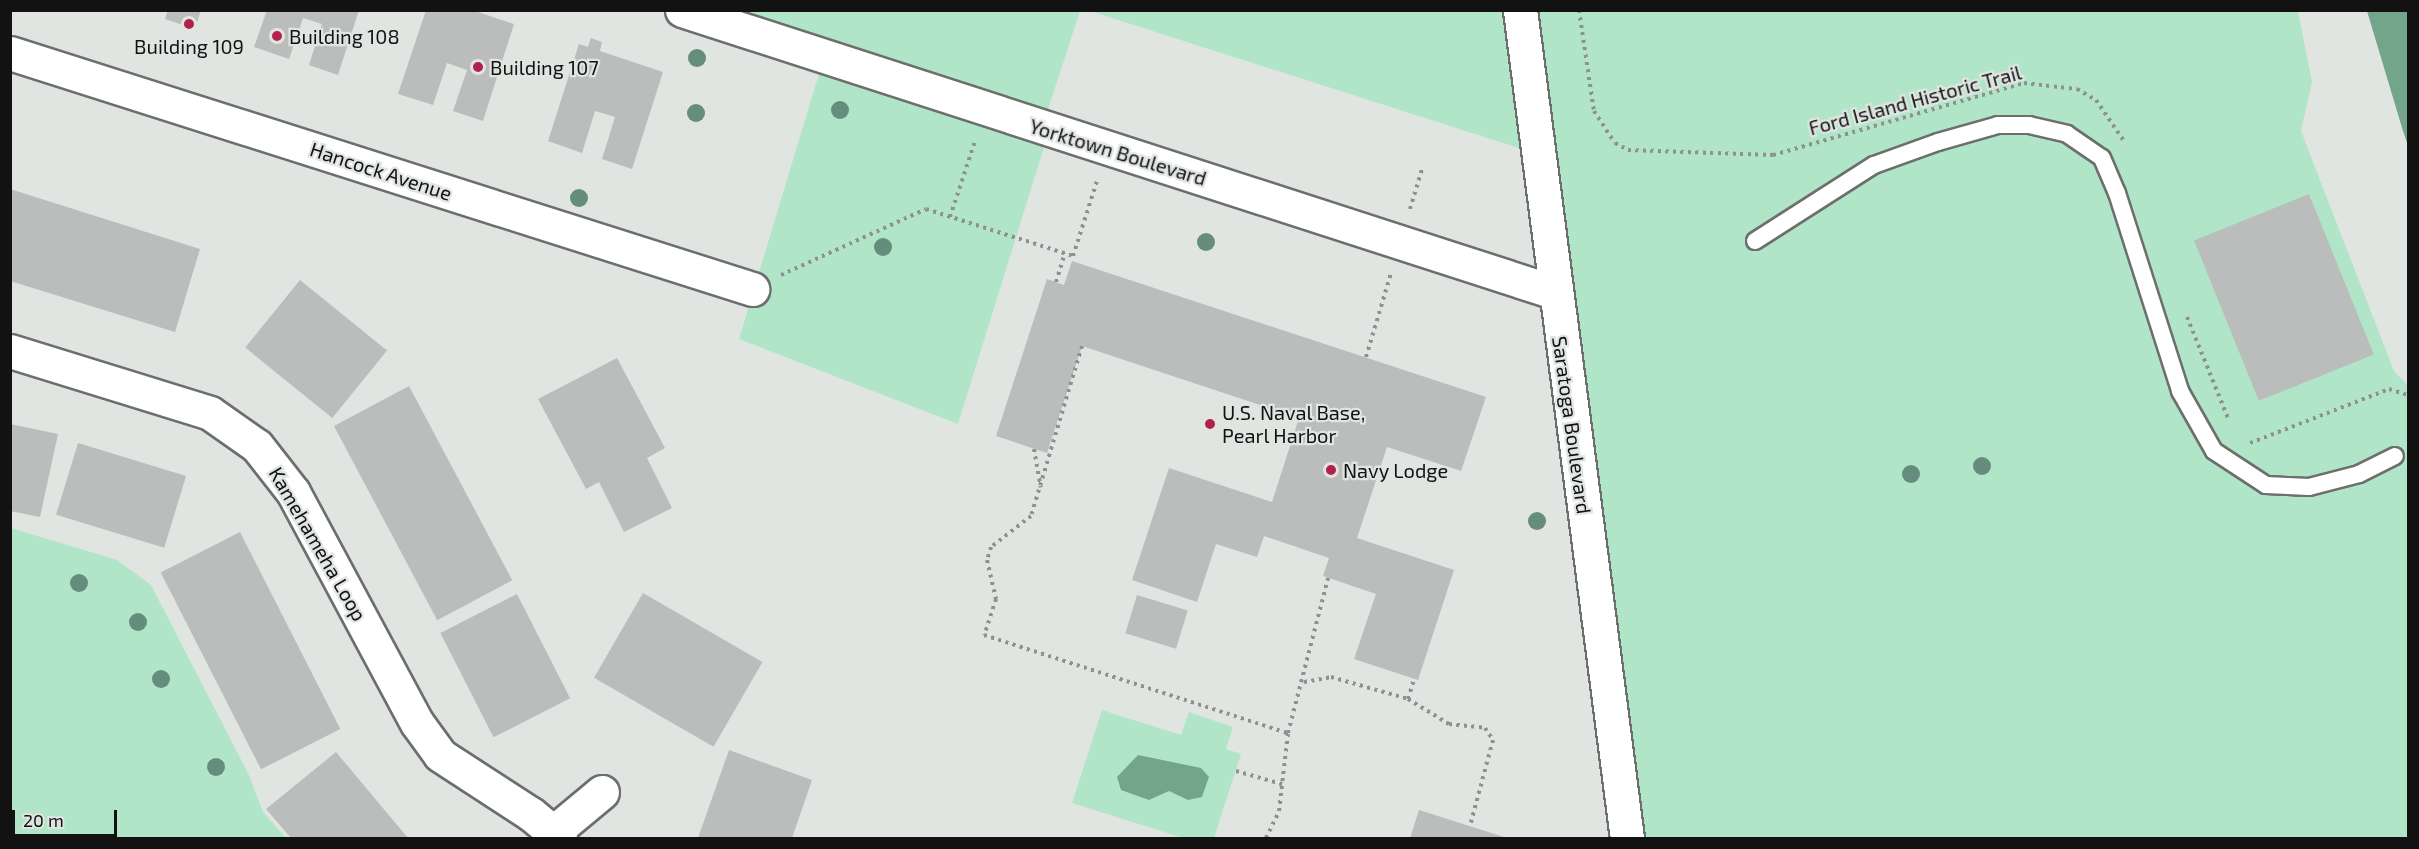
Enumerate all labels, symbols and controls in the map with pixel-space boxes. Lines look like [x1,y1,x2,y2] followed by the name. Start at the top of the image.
[182,17,196,31] marker: Building 109
[289,24,400,48] place label: Building 108
[270,29,284,43] marker: Building 108
[134,34,244,58] place label: Building 109
[490,55,599,79] place label: Building 107
[471,60,485,74] marker: Building 107
[1806,60,2024,140] street label: Ford Island Historic Trail
[1027,114,1209,190] street label: Yorktown Boulevard
[307,137,455,205] street label: Hancock Avenue
[1548,335,1596,515] street label: Saratoga Boulevard
[1222,400,1366,447] place label: U.S. Naval Base, Pearl Harbor
[1203,417,1217,431] marker: U.S. Naval Base, Pearl Harbor
[1343,458,1449,482] place label: Navy Lodge
[264,463,372,625] street label: Kamehameha Loop
[1324,463,1338,477] marker: Navy Lodge
[15,798,120,836] scale bar
[23,809,64,831] text: 20 m

